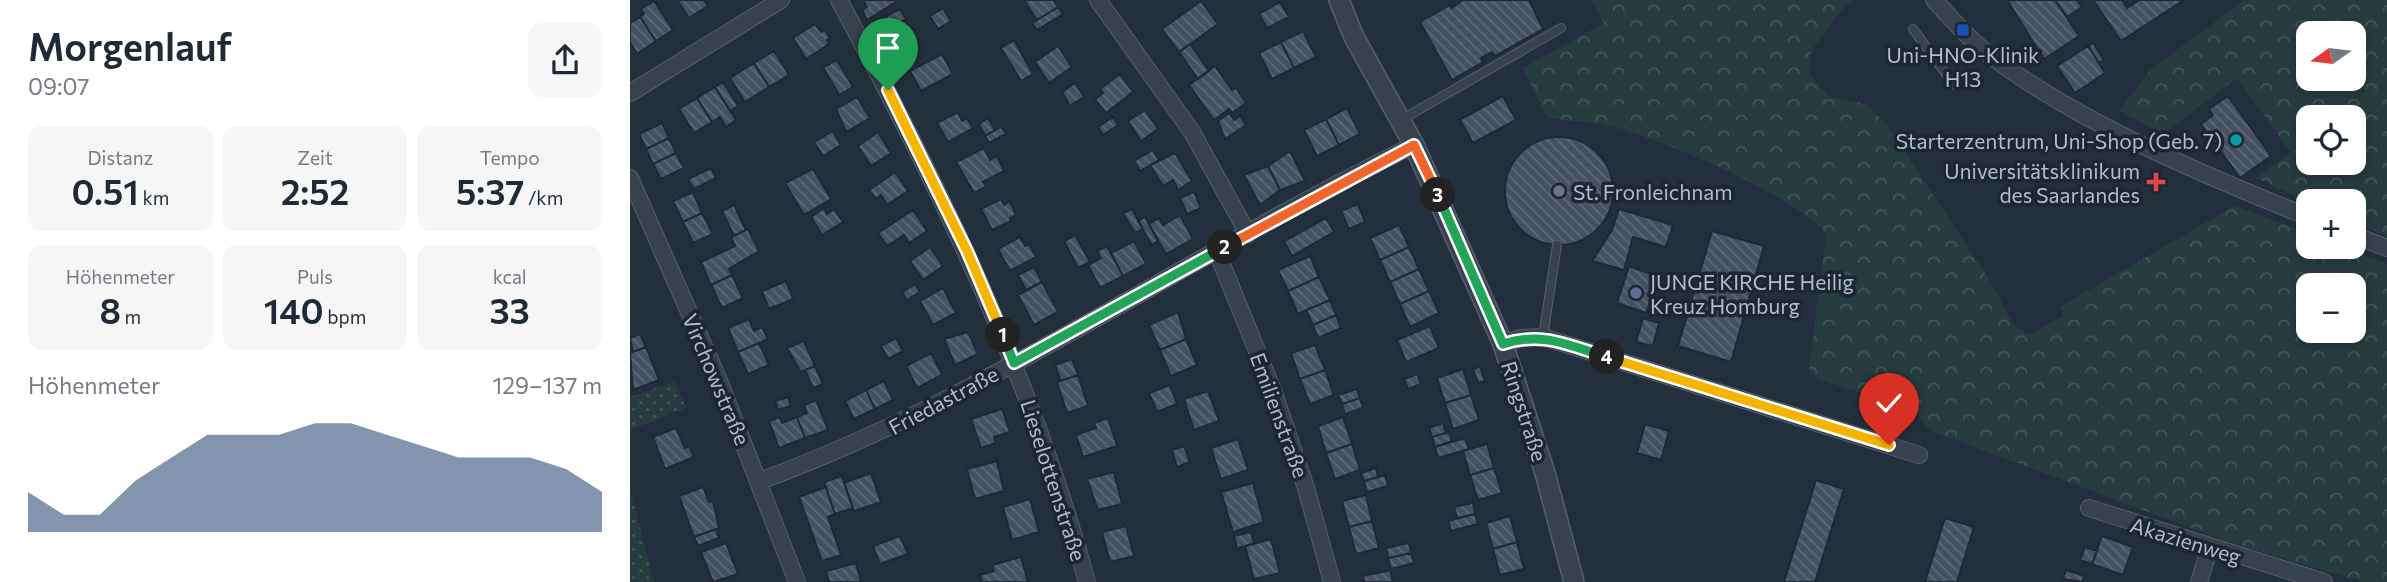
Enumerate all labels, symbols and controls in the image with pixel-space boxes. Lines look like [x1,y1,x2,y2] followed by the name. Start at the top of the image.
[858,18,918,90] pin
[2296,21,2366,91] north arrow
[2296,21,2366,343] map controls
[28,22,232,69] text: Morgenlauf
[1955,22,1971,38] marker: Uni-HNO-Klinik H13
[528,23,602,97] button: share
[869,29,907,67] icon: arrive
[1887,42,2039,91] place label: Uni-HNO-Klinik H13
[28,72,89,100] text: 09:07
[2296,105,2366,175] button: locate
[1896,128,2222,153] place label: Starterzentrum, Uni-Shop (Geb. 7)
[2228,132,2244,148] marker: Starterzentrum, Uni-Shop (Geb. 7)
[88,146,153,169] text: Distanz
[297,146,333,169] text: Zeit
[480,146,540,169] text: Tempo
[1944,158,2140,207] place label: Universitätsklinikum des Saarlandes
[71,169,139,212] text: 0.51
[281,169,349,212] text: 2:52
[456,169,524,212] text: 5:37
[2146,172,2166,192] marker: Universitätsklinikum des Saarlandes
[1420,178,1456,212] pin: 3
[1573,179,1733,204] place label: St. Fronleichnam
[1432,183,1443,206] text: 3
[1551,183,1567,199] marker: St. Fronleichnam
[139,186,169,209] text: km
[524,186,563,209] text: /km
[2296,189,2366,259] button: +
[1208,230,1242,264] pin: 2
[1219,235,1230,258] text: 2
[66,265,175,288] text: Höhenmeter
[297,265,333,288] text: Puls
[493,265,527,288] text: kcal
[1650,269,1854,318] place label: JUNGE KIRCHE Heilig Kreuz Homburg
[2296,273,2366,343] button: −
[1628,285,1644,301] marker: JUNGE KIRCHE Heilig Kreuz Homburg
[99,288,121,331] text: 8
[264,288,324,331] text: 140
[490,288,530,331] text: 33
[121,305,141,328] text: m
[324,305,366,328] text: bpm
[678,310,756,448] street label: Virchowstraße
[986,318,1020,352] pin: 1
[998,323,1007,346] text: 1
[1590,340,1625,374] pin: 4
[1601,345,1612,368] text: 4
[1246,349,1314,481] street label: Emilienstraße
[1497,358,1553,464] street label: Ringstraße
[884,361,1002,439] street label: Friedastraße
[28,371,160,399] text: Höhenmeter
[492,371,602,399] text: 129–137 m
[1859,373,1919,445] pin
[1870,384,1908,422] icon: check
[1016,396,1092,564] street label: Lieselottenstraße
[2128,511,2244,569] street label: Akazienweg

